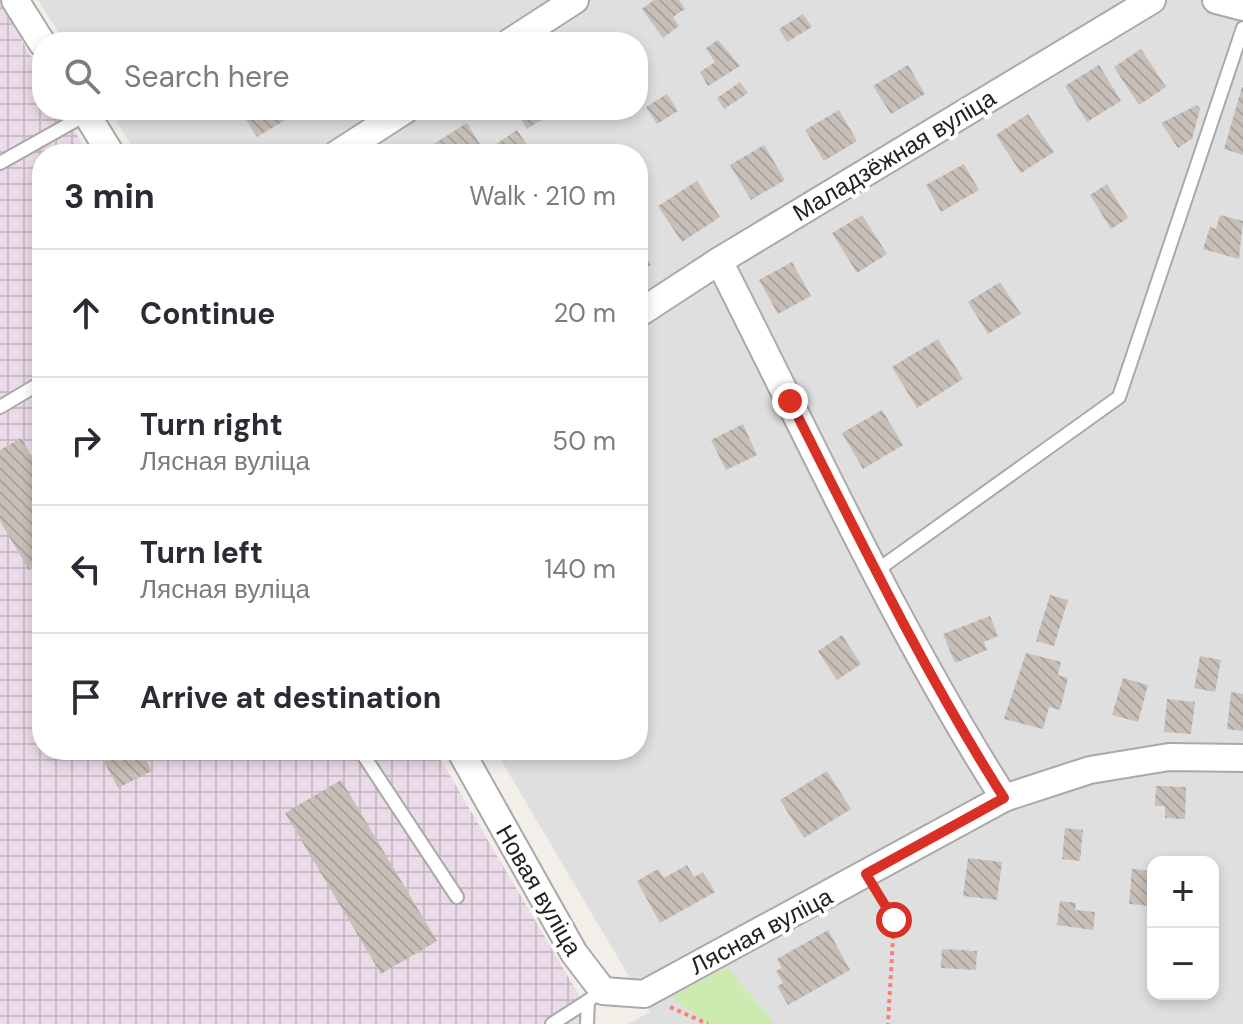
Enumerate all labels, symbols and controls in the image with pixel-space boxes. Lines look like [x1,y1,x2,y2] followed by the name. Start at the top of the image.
[32,32,648,120] search box
[60,54,104,98] icon: search
[124,57,290,96] text: Search here
[787,82,1002,228] street label: Маладзёжная вуліца
[64,174,155,219] text: 3 min
[469,179,616,213] text: Walk · 210 m
[64,291,108,335] icon: ahead
[140,294,275,333] text: Continue
[553,296,616,330] text: 20 m
[772,383,808,419] route end
[140,405,283,444] text: Turn right
[64,419,108,463] icon: right
[552,424,616,458] text: 50 m
[140,444,310,478] text: Лясная вуліца
[140,533,263,572] text: Turn left
[64,547,108,591] icon: left
[544,552,616,586] text: 140 m
[140,572,310,606] text: Лясная вуліца
[64,675,108,719] icon: arrive
[140,678,441,717] text: Arrive at destination
[489,819,589,962] street label: Новая вуліца
[1147,856,1219,1000] map controls
[1147,856,1219,928] button: +
[684,880,838,982] street label: Лясная вуліца
[876,902,912,938] route start
[1147,928,1219,1000] button: −

